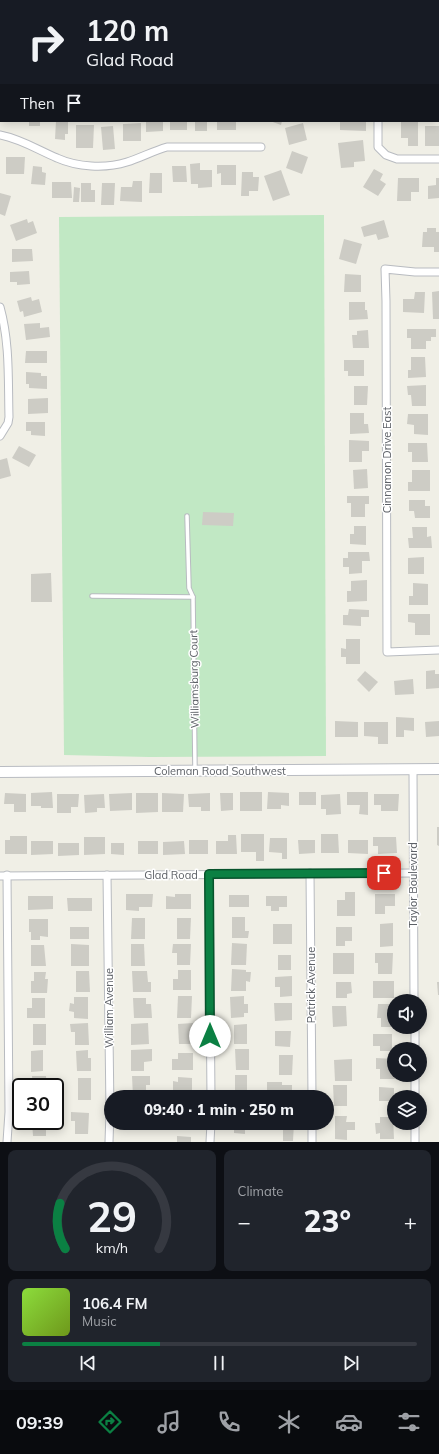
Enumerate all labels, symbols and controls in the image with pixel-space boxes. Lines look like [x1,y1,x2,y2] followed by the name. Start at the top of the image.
[86,13,169,48] text: 120 m
[20,16,72,68] icon: right
[86,48,174,71] text: Glad Road
[63,92,85,114] icon: arrive
[20,94,55,113] text: Then
[380,407,394,513] street label: Cinnamon Drive East
[186,629,202,728] street label: Williamsburg Court
[154,764,286,778] street label: Coleman Road Southwest
[406,842,420,928] street label: Taylor Boulevard
[367,856,401,890] pin
[373,862,395,884] icon: arrive
[144,868,198,882] street label: Glad Road
[304,947,318,1023] street label: Patrick Avenue
[102,968,116,1048] street label: William Avenue
[387,994,427,1130] map controls
[387,994,427,1034] button: sound
[189,1015,231,1057] position arrow
[387,1042,427,1082] button: search
[12,1078,64,1130] speed limit sign: 30
[387,1090,427,1130] button: layers
[144,1100,294,1119] text: 09:40 · 1 min · 250 m
[238,1183,283,1199] text: Climate
[87,1189,137,1241] text: 29
[303,1202,351,1240] text: 23°
[238,1208,251,1236] text: −
[404,1208,417,1236] text: +
[96,1238,128,1256] text: km/h
[82,1294,147,1313] text: 106.4 FM
[82,1313,117,1329] text: Music
[77,1352,99,1374] icon: previous
[208,1352,230,1374] icon: pause
[340,1352,362,1374] icon: next
[96,1408,124,1436] icon: directions
[155,1408,183,1436] icon: music
[215,1408,243,1436] icon: phone
[275,1408,303,1436] icon: climate
[335,1408,363,1436] icon: car
[395,1408,423,1436] icon: filters
[16,1411,64,1434] text: 09:39

